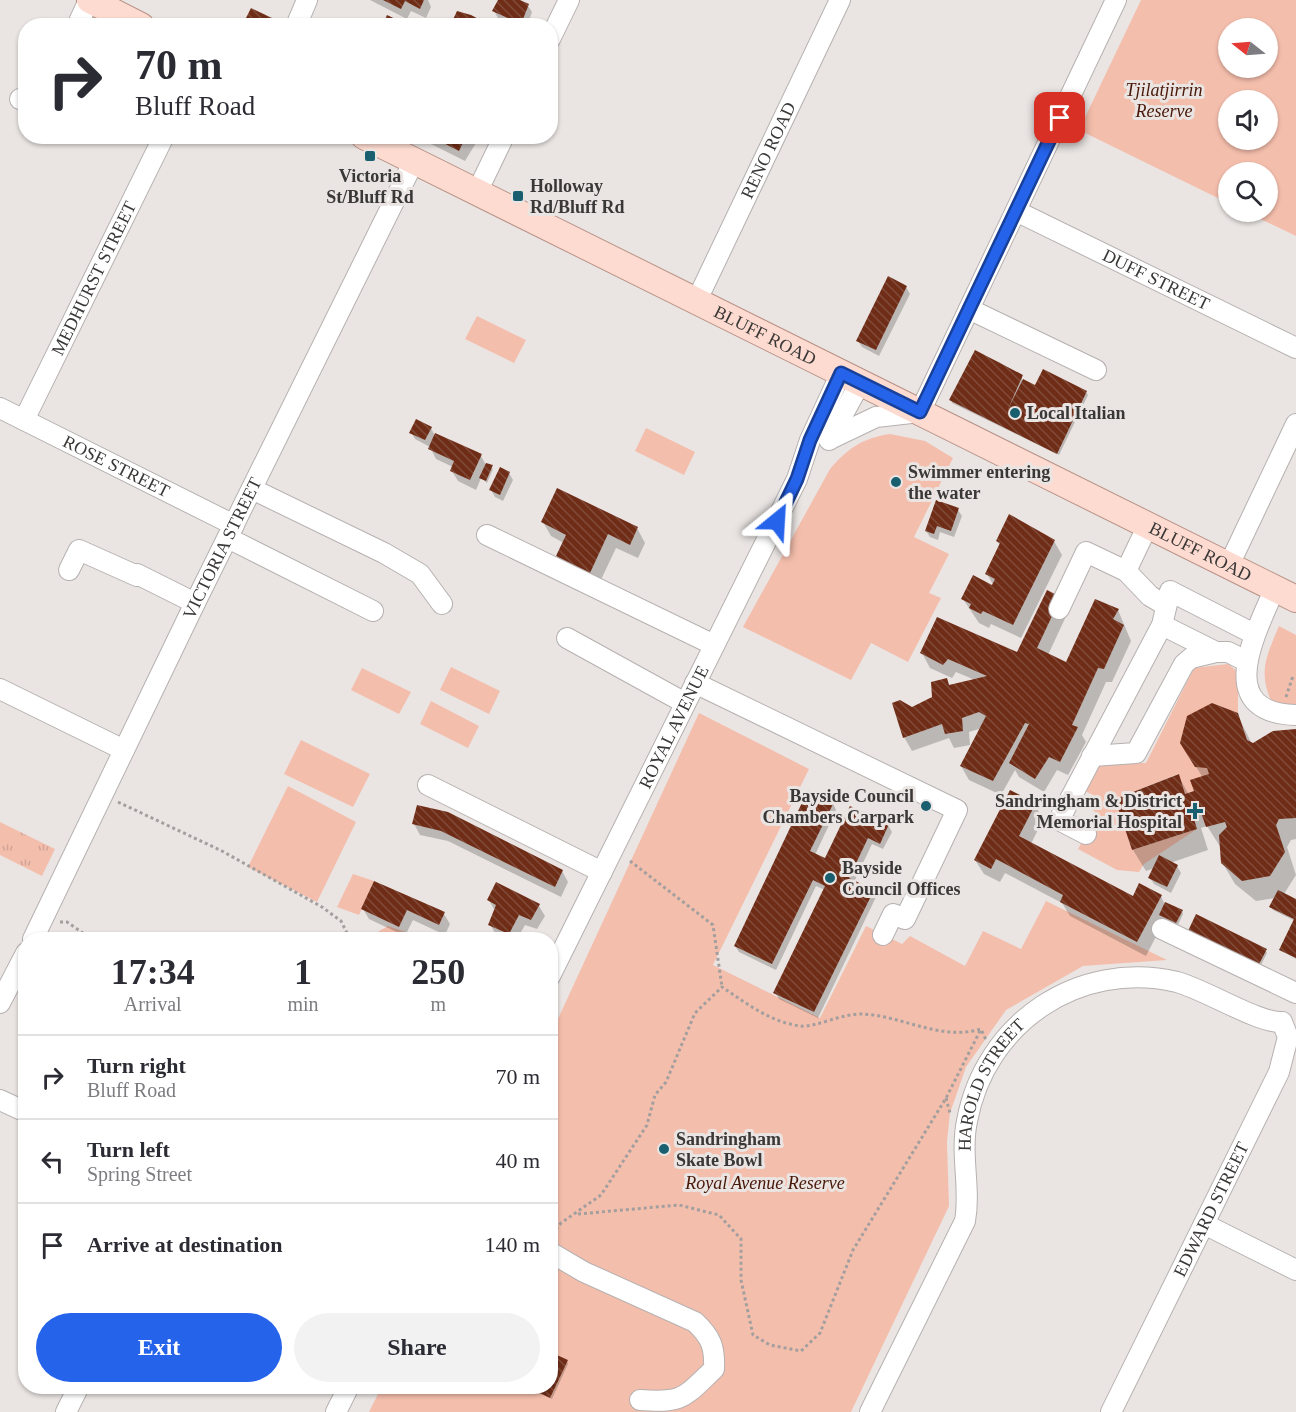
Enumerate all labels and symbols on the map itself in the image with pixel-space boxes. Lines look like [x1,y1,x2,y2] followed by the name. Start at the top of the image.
[1218,18,1278,78] north arrow
[1125,80,1203,121] park label: Tjilatjirrin Reserve
[1034,92,1085,143] pin
[737,99,800,202] street label: RENO ROAD
[363,149,377,163] marker: Victoria St/Bluff Rd
[326,166,414,207] place label: Victoria St/Bluff Rd
[530,176,625,217] place label: Holloway Rd/Bluff Rd
[511,189,525,203] marker: Holloway Rd/Bluff Rd
[47,198,140,359] street label: MEDHURST STREET
[1099,245,1213,314] street label: DUFF STREET
[711,302,820,369] street label: BLUFF ROAD
[1027,403,1126,423] place label: Local Italian
[1008,406,1022,420] marker: Local Italian
[60,431,173,501] street label: ROSE STREET
[908,462,1050,503] place label: Swimmer entering the water
[179,474,265,622] street label: VICTORIA STREET
[889,475,903,489] marker: Swimmer entering the water
[745,489,809,553] position arrow
[1146,518,1255,585] street label: BLUFF ROAD
[635,662,713,792] street label: ROYAL AVENUE
[763,786,914,827] place label: Bayside Council Chambers Carpark
[995,791,1182,832] place label: Sandringham & District Memorial Hospital
[919,799,933,813] marker: Bayside Council Chambers Carpark
[1186,802,1204,820] marker: Sandringham & District Memorial Hospital
[842,858,961,899] place label: Bayside Council Offices
[823,871,837,885] marker: Bayside Council Offices
[955,1015,1029,1151] street label: HAROLD STREET
[676,1129,781,1170] place label: Sandringham Skate Bowl
[1169,1139,1253,1280] street label: EDWARD STREET
[657,1142,671,1156] marker: Sandringham Skate Bowl
[684,1173,845,1193] park label: Royal Avenue Reserve

